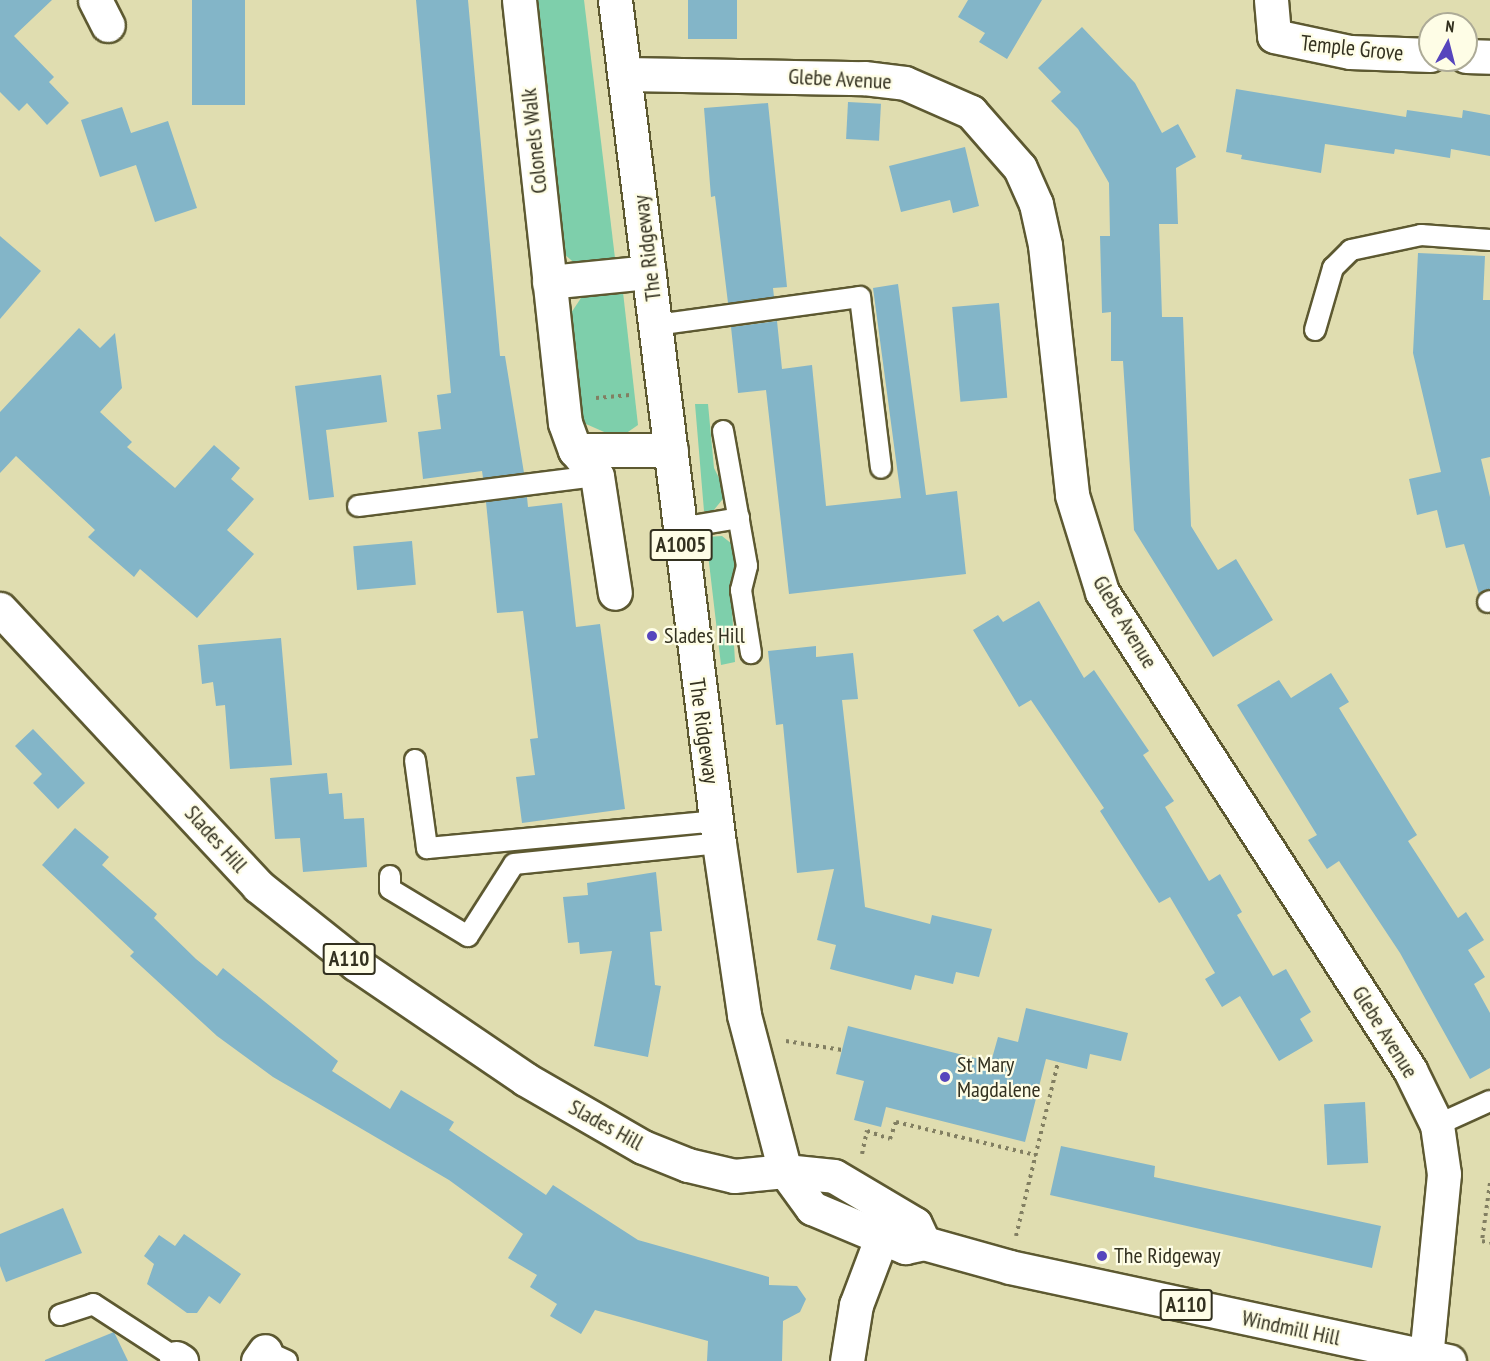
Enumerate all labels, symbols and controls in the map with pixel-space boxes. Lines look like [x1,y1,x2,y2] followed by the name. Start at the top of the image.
[1418,12,1478,72] north arrow
[1444,16,1455,37] text: N
[1299,29,1405,67] street label: Temple Grove
[787,63,893,95] street label: Glebe Avenue
[515,87,553,195] street label: Colonels Walk
[627,193,667,303] street label: The Ridgeway
[650,527,712,563] road number: A1005
[1087,571,1163,673] street label: Glebe Avenue
[664,623,745,649] place label: Slades Hill
[645,629,659,643] marker: Slades Hill
[684,676,724,786] street label: The Ridgeway
[179,800,253,878] street label: Slades Hill
[322,941,376,977] road number: A110
[1346,981,1424,1083] street label: Glebe Avenue
[957,1051,1041,1102] place label: St Mary Magdalene
[938,1070,952,1084] marker: St Mary Magdalene
[564,1094,648,1156] street label: Slades Hill
[1114,1243,1221,1269] place label: The Ridgeway
[1095,1249,1109,1263] marker: The Ridgeway
[1159,1287,1213,1323] road number: A110
[1240,1305,1342,1351] street label: Windmill Hill

